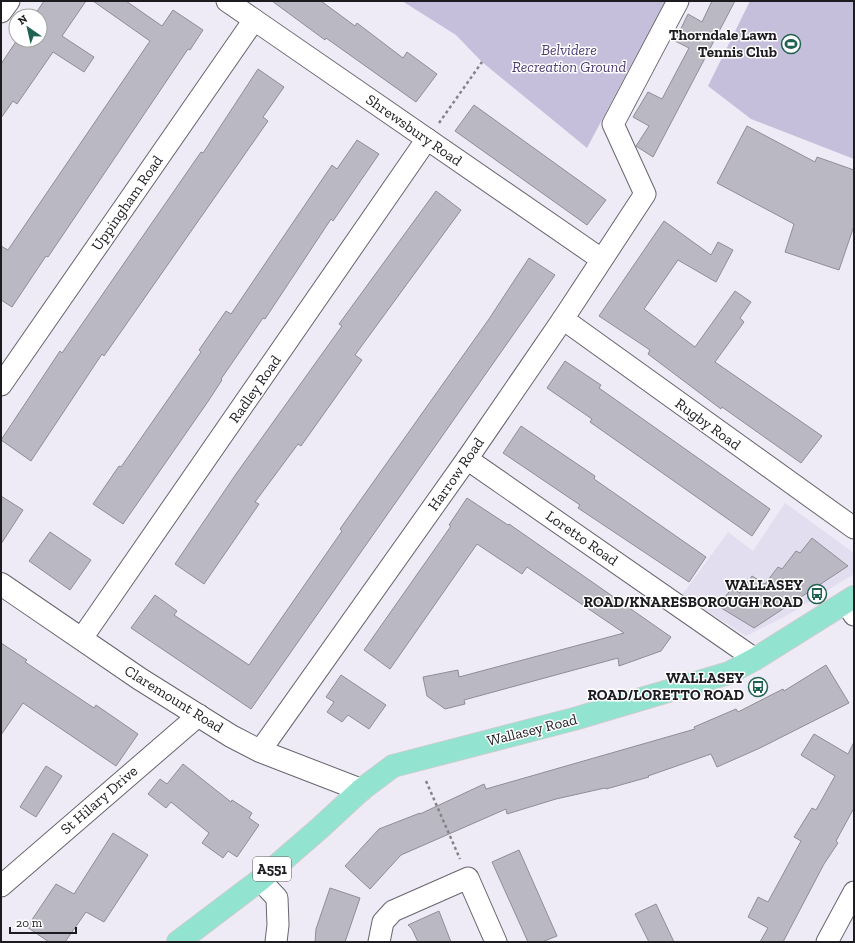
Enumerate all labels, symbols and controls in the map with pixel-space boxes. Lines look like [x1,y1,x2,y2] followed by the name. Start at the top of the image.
[8,8,48,48] north arrow
[16,12,30,28] text: N
[669,26,777,61] place label: Thorndale Lawn Tennis Club
[780,33,802,55] sports icon: Thorndale Lawn Tennis Club
[512,41,626,76] park label: Belvidere Recreation Ground
[362,90,466,170] street label: Shrewsbury Road
[87,151,167,254] street label: Uppingham Road
[225,351,285,426] street label: Radley Road
[672,394,745,454] street label: Rugby Road
[424,433,488,514] street label: Harrow Road
[543,507,622,570] street label: Loretto Road
[584,576,804,611] place label: WALLASEY ROAD/KNARESBOROUGH ROAD
[806,583,828,605] bus stop icon: WALLASEY ROAD/KNARESBOROUGH ROAD
[121,661,227,737] street label: Claremount Road
[587,669,745,704] place label: WALLASEY ROAD/LORETTO ROAD
[747,676,769,698] bus stop icon: WALLASEY ROAD/LORETTO ROAD
[485,710,580,750] street label: Wallasey Road
[57,762,141,838] street label: St Hilary Drive
[253,857,291,881] road number: A551
[10,909,76,935] scale bar
[16,916,43,930] text: 20 m

